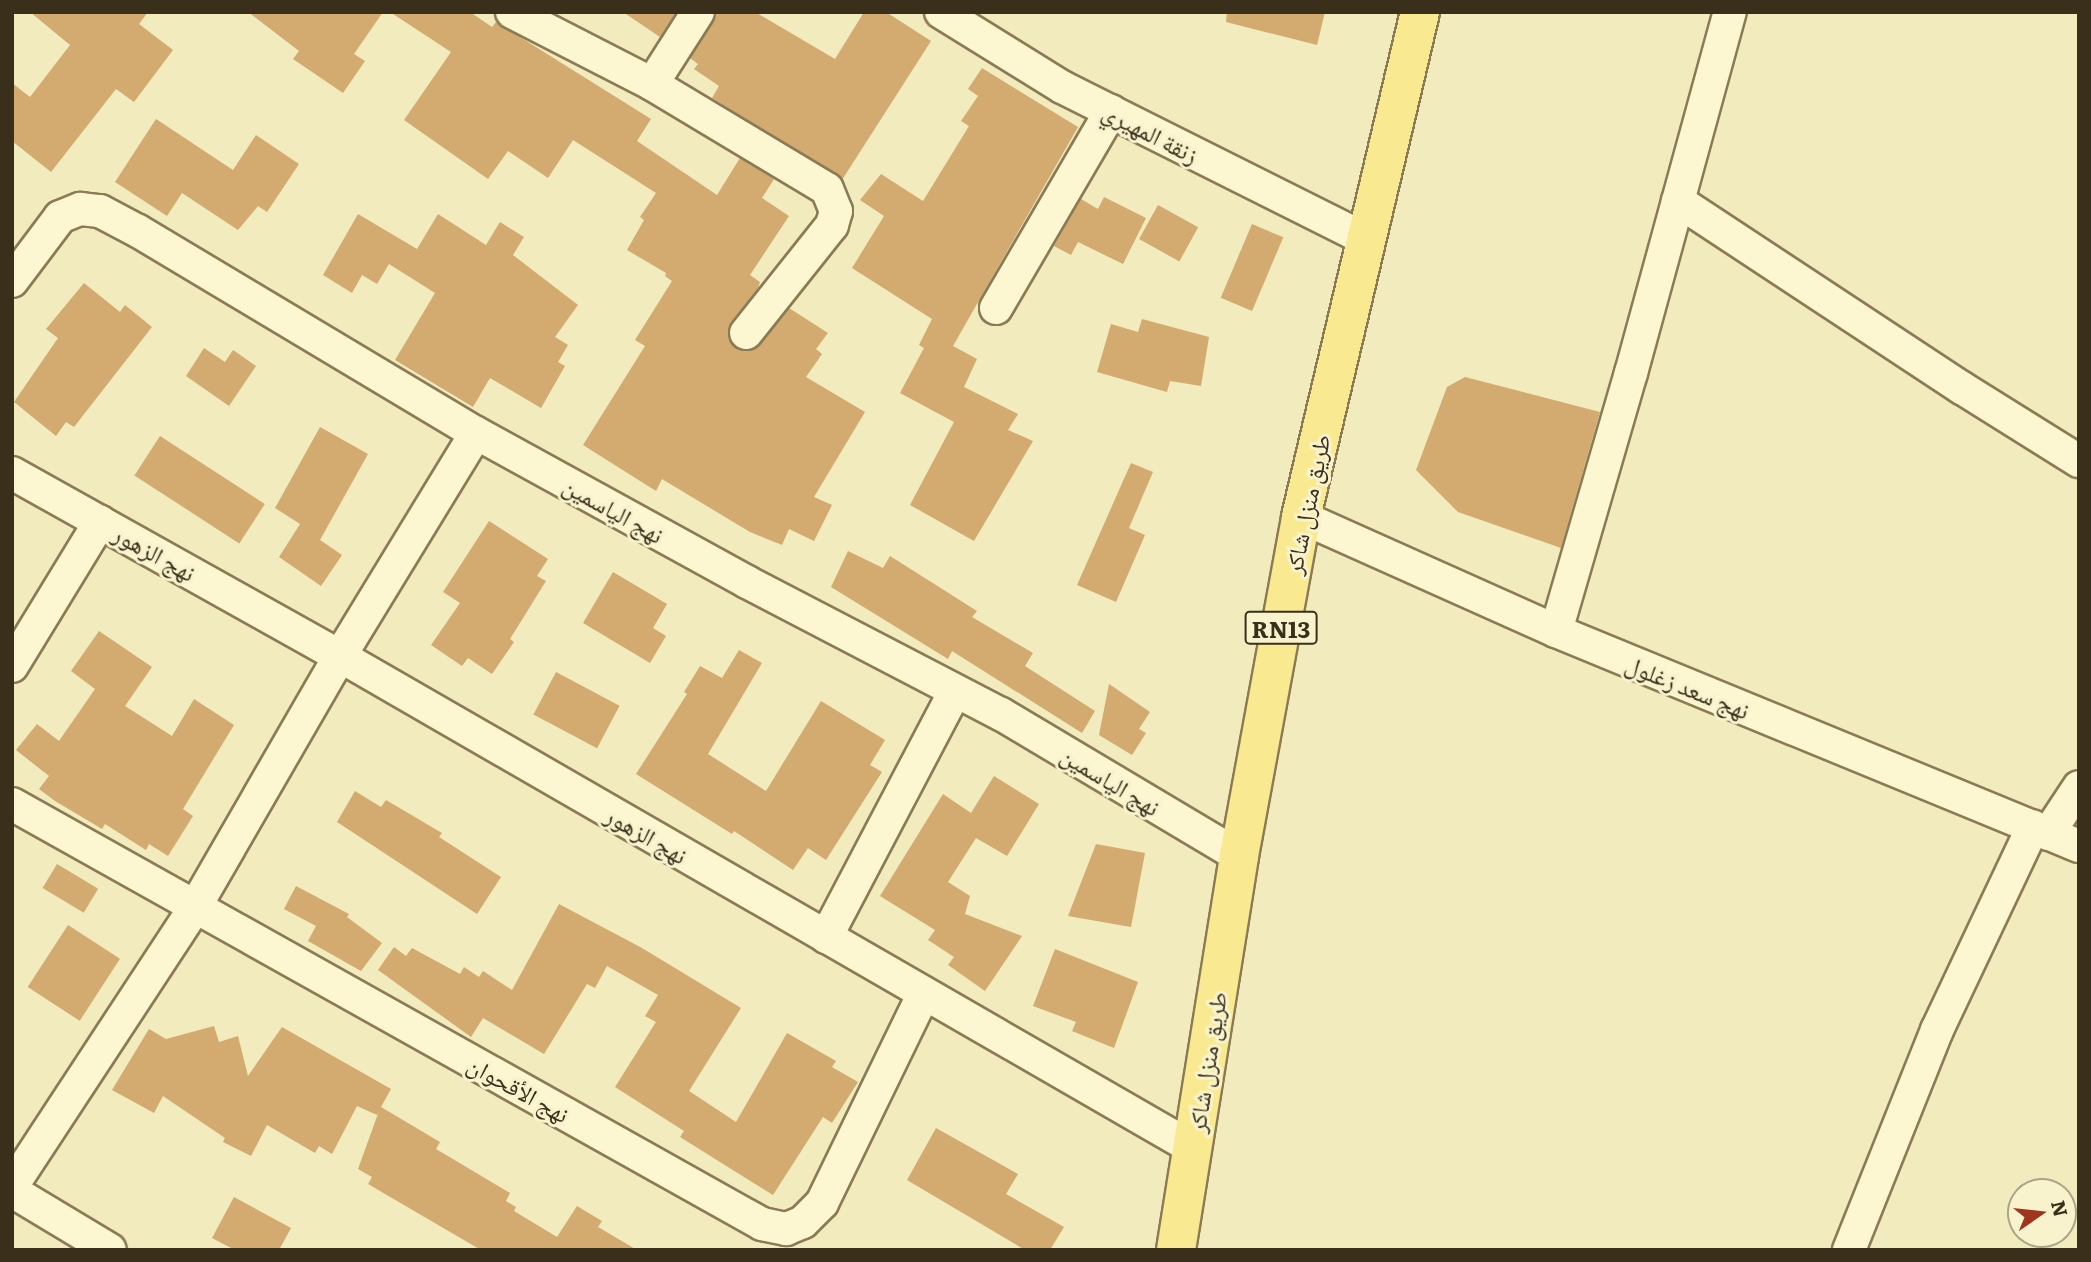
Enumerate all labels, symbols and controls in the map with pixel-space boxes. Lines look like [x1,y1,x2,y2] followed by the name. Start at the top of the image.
[1098,96,1204,168] street label: زنقة المهيري
[1277,431,1335,577] street label: طريق منزل شاكر
[559,470,669,548] street label: نهج الياسمين
[109,518,201,586] street label: نهج الزهور
[1244,608,1318,648] road number: RN13
[1622,648,1754,724] street label: نهج سعد زغلول
[1056,739,1166,821] street label: نهج الياسمين
[601,799,693,869] street label: نهج الزهور
[1181,990,1231,1134] street label: طريق منزل شاكر
[463,1048,575,1128] street label: نهج الأقحوان
[2007,1178,2077,1248] north arrow
[2045,1197,2076,1220] text: N

